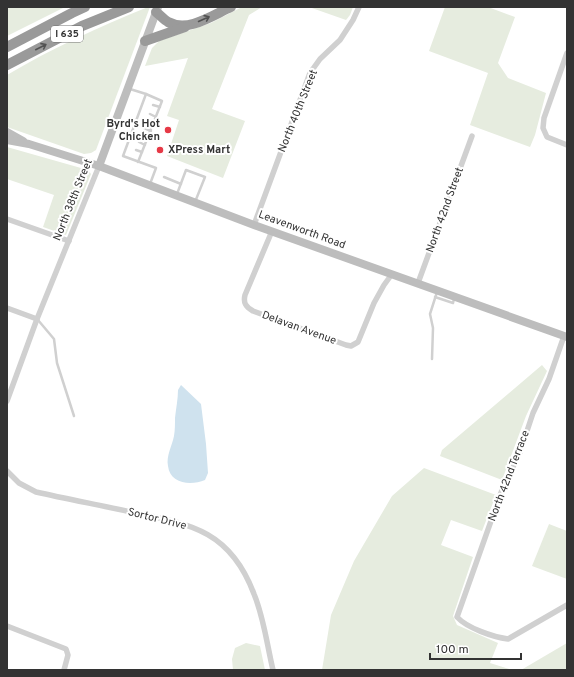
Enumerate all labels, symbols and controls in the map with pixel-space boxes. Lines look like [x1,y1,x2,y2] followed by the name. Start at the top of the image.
[197,15,209,23] one-way arrow
[51,26,83,42] road number: I 635
[35,42,47,50] one-way arrow
[275,68,321,154] street label: North 40th Street
[107,117,160,144] place label: Byrd's Hot Chicken
[163,125,173,135] marker: Byrd's Hot Chicken
[168,143,230,157] place label: XPress Mart
[155,145,165,155] marker: XPress Mart
[50,157,96,243] street label: North 38th Street
[423,165,467,255] street label: North 42nd Street
[256,208,348,252] street label: Leavenworth Road
[260,308,338,348] street label: Delavan Avenue
[485,428,533,524] street label: North 42nd Terrace
[126,505,188,533] street label: Sortor Drive
[430,635,521,661] scale bar
[436,642,469,658] text: 100 m

